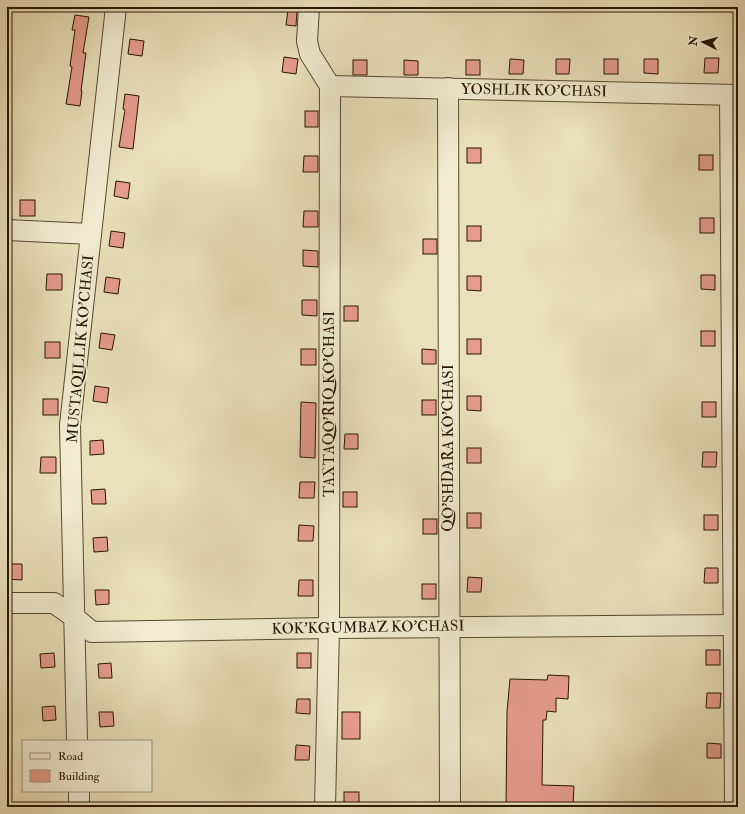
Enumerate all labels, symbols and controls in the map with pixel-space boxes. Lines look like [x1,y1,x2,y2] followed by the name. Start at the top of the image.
[683,22,723,62] north arrow
[686,34,701,48] text: N
[461,80,607,101] street label: YOSHLIK KO'CHASI
[63,254,98,444] street label: MUSTAQILLIK KO'CHASI
[320,311,339,497] street label: TAXTAQO'RIQ KO'CHASI
[439,364,458,532] street label: QO'SHDARA KO'CHASI
[271,616,465,639] street label: KOK'KGUMBAZ KO'CHASI
[22,740,152,792] legend
[58,749,83,764] text: Road
[58,769,101,784] text: Building

